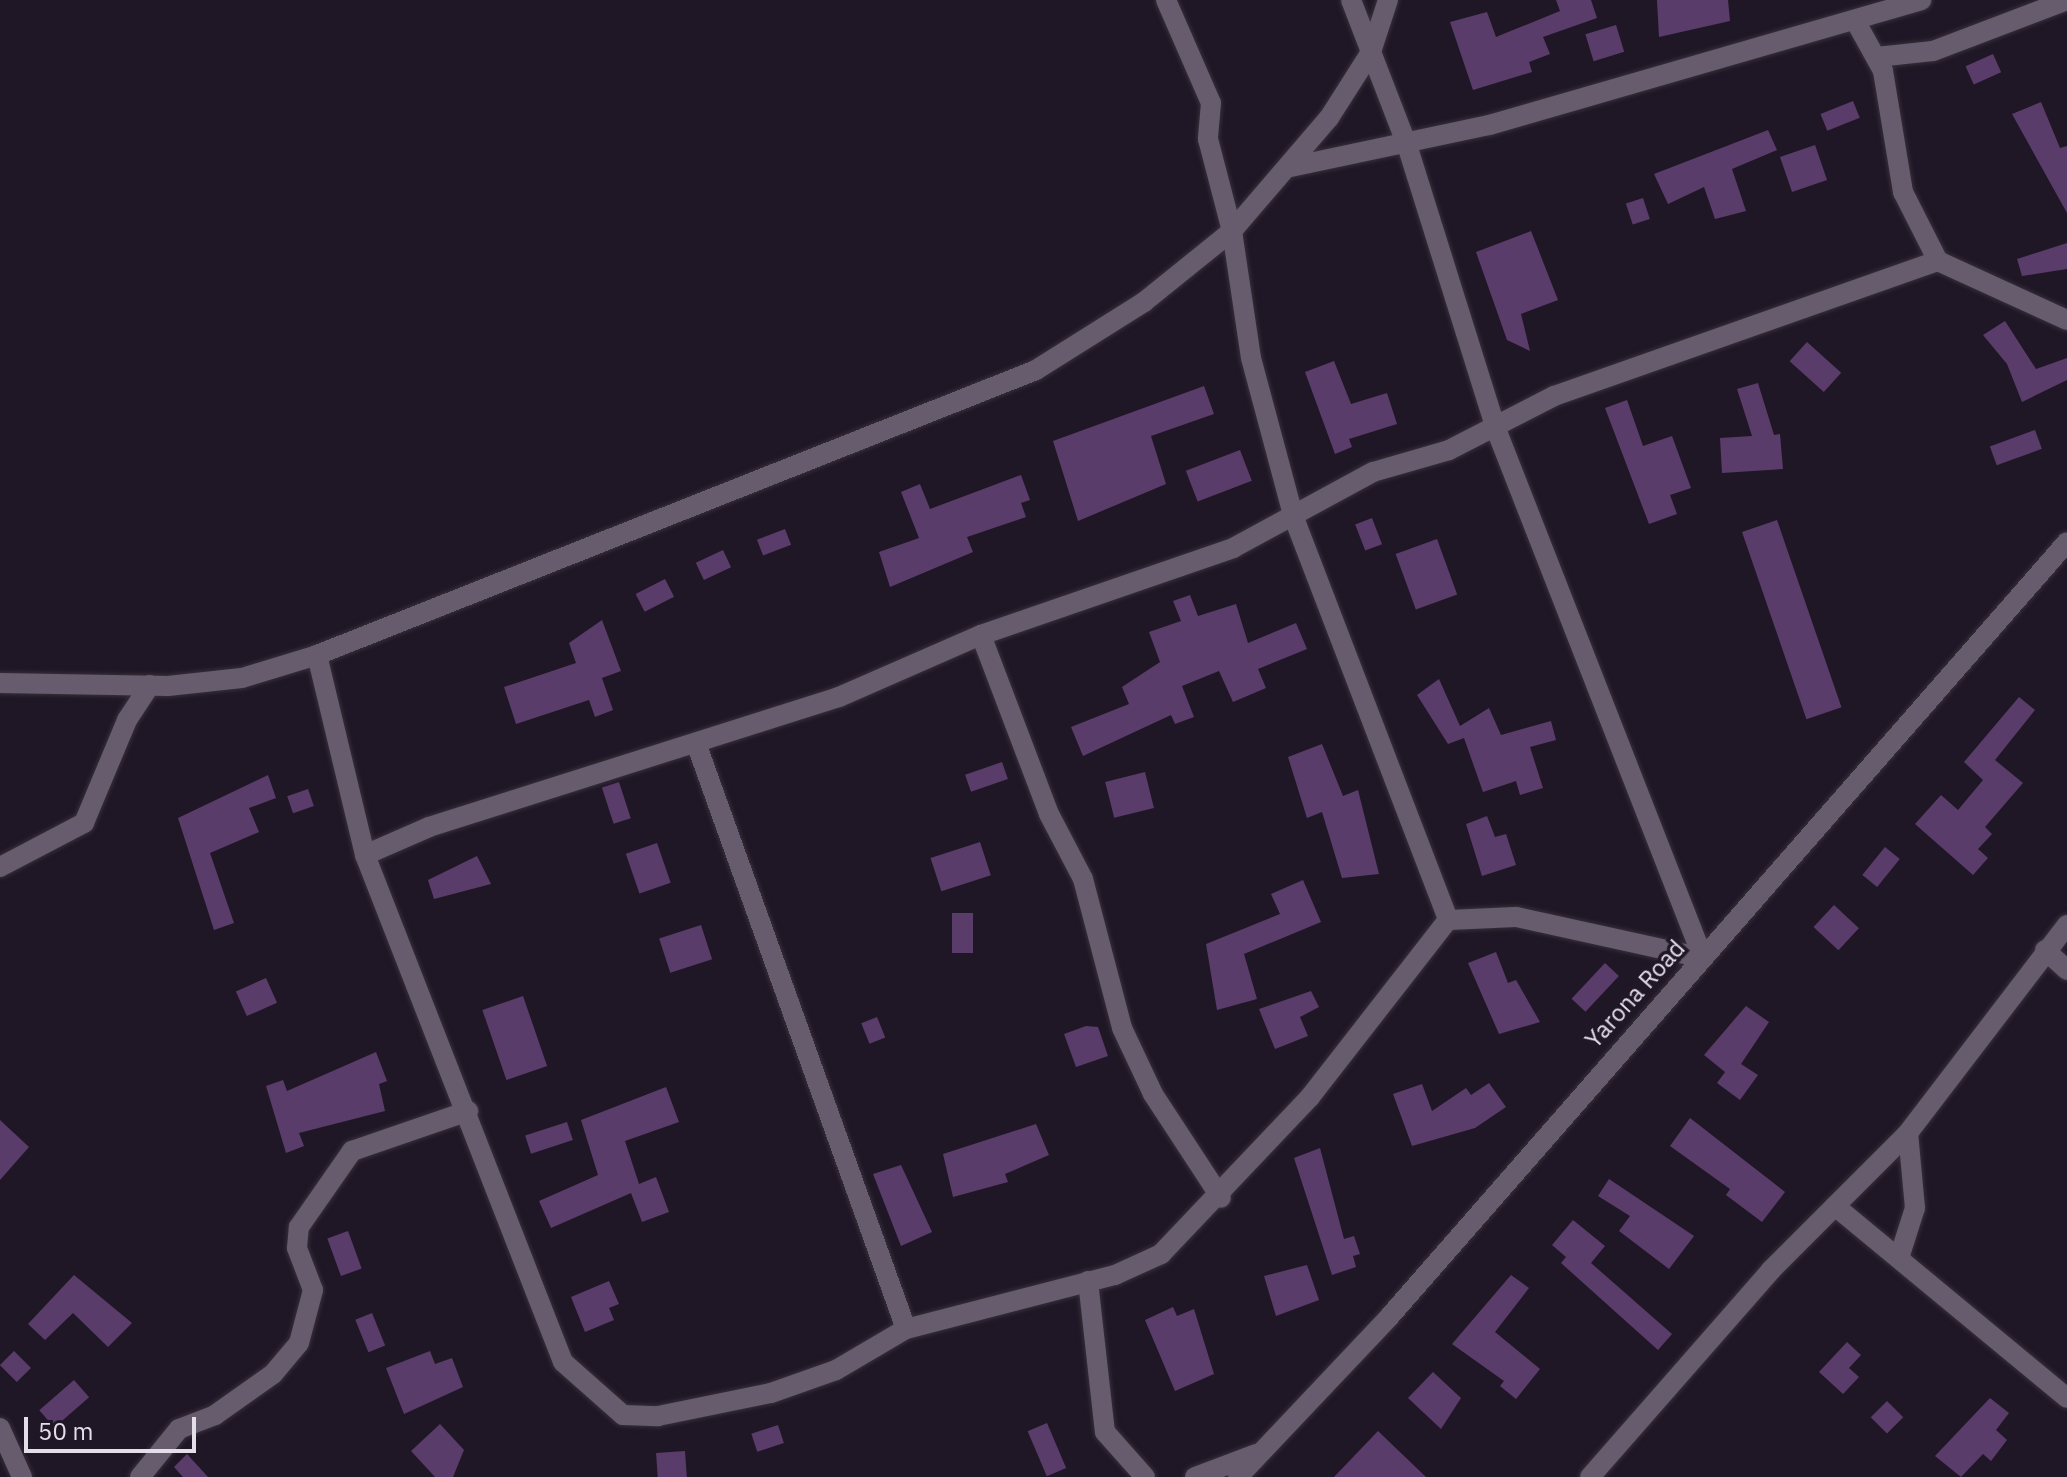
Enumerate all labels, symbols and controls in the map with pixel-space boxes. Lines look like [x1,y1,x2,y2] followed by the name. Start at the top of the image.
[1579,934,1691,1054] street label: Yarona Road
[28,1401,200,1451] scale bar
[38,1415,93,1447] text: 50 m

